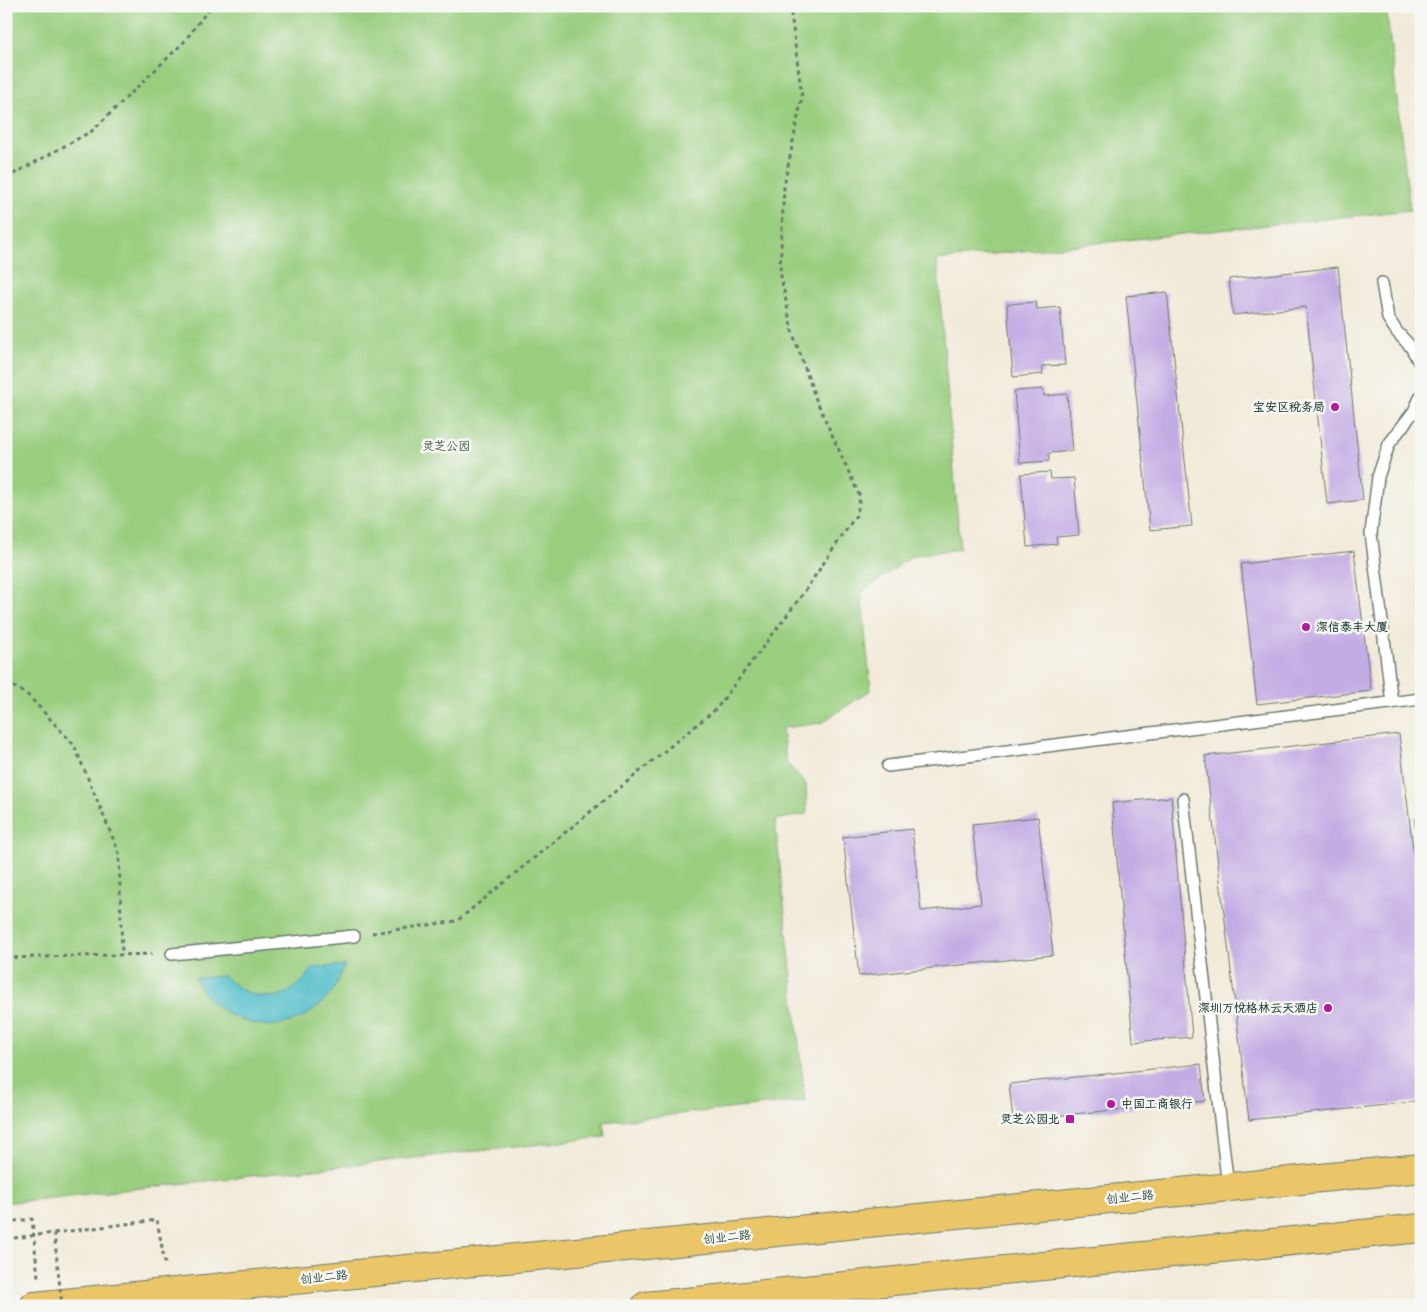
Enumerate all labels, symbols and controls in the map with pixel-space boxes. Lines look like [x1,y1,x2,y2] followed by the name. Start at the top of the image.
[1253,398,1325,417] place label: 宝安区税务局
[1329,401,1341,413] marker: 宝安区税务局
[422,437,470,456] park label: 灵芝公园
[1316,618,1388,637] place label: 深信泰丰大厦
[1300,621,1312,633] marker: 深信泰丰大厦
[1198,999,1318,1018] place label: 深圳万悦格林云天酒店
[1322,1002,1334,1014] marker: 深圳万悦格林云天酒店
[1121,1095,1193,1114] place label: 中国工商银行
[1105,1098,1117,1110] marker: 中国工商银行
[1000,1110,1060,1129] place label: 灵芝公园北
[1064,1113,1076,1125] marker: 灵芝公园北
[1105,1186,1155,1209] street label: 创业二路
[702,1226,752,1249] street label: 创业二路
[299,1266,349,1289] street label: 创业二路

